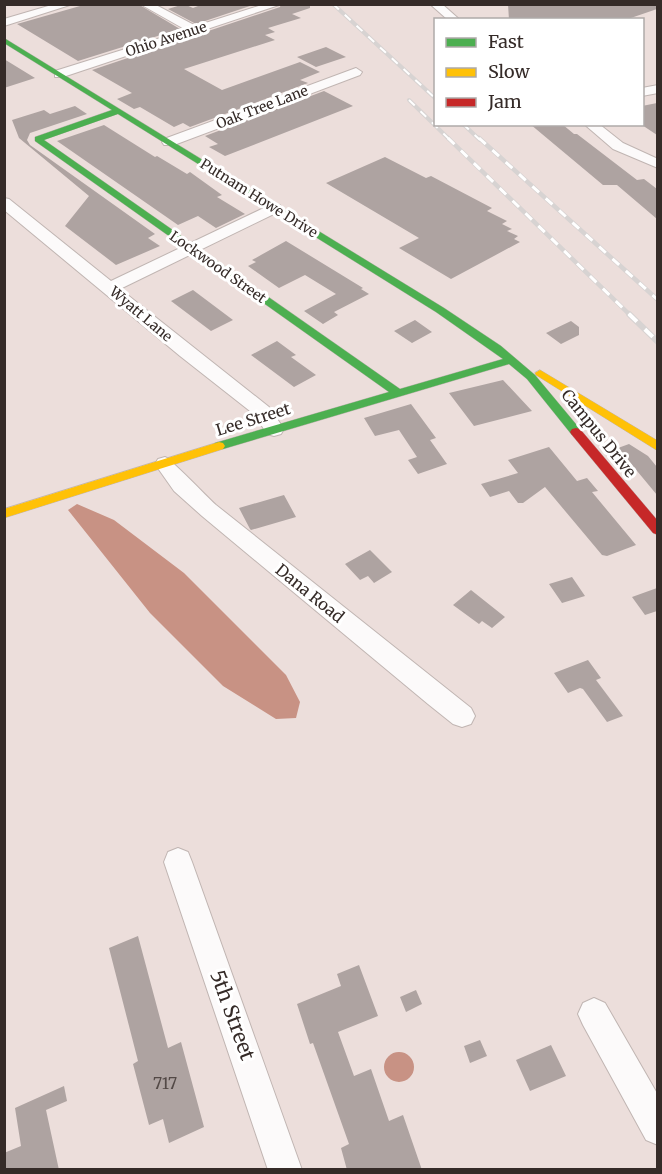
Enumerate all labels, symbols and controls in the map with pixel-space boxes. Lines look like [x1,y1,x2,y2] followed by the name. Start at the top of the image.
[123,17,209,61] street label: Ohio Avenue
[434,18,644,126] legend
[488,30,524,53] text: Fast
[488,60,531,83] text: Slow
[214,81,310,133] street label: Oak Tree Lane
[487,90,522,113] text: Jam
[197,155,321,241] street label: Putnam Howe Drive
[166,227,270,307] street label: Lockwood Street
[105,282,176,346] street label: Wyatt Lane
[557,385,641,481] street label: Campus Drive
[213,398,293,440] street label: Lee Street
[272,559,349,627] street label: Dana Road
[205,967,261,1064] street label: 5th Street
[153,1073,177,1093] house number: 717

